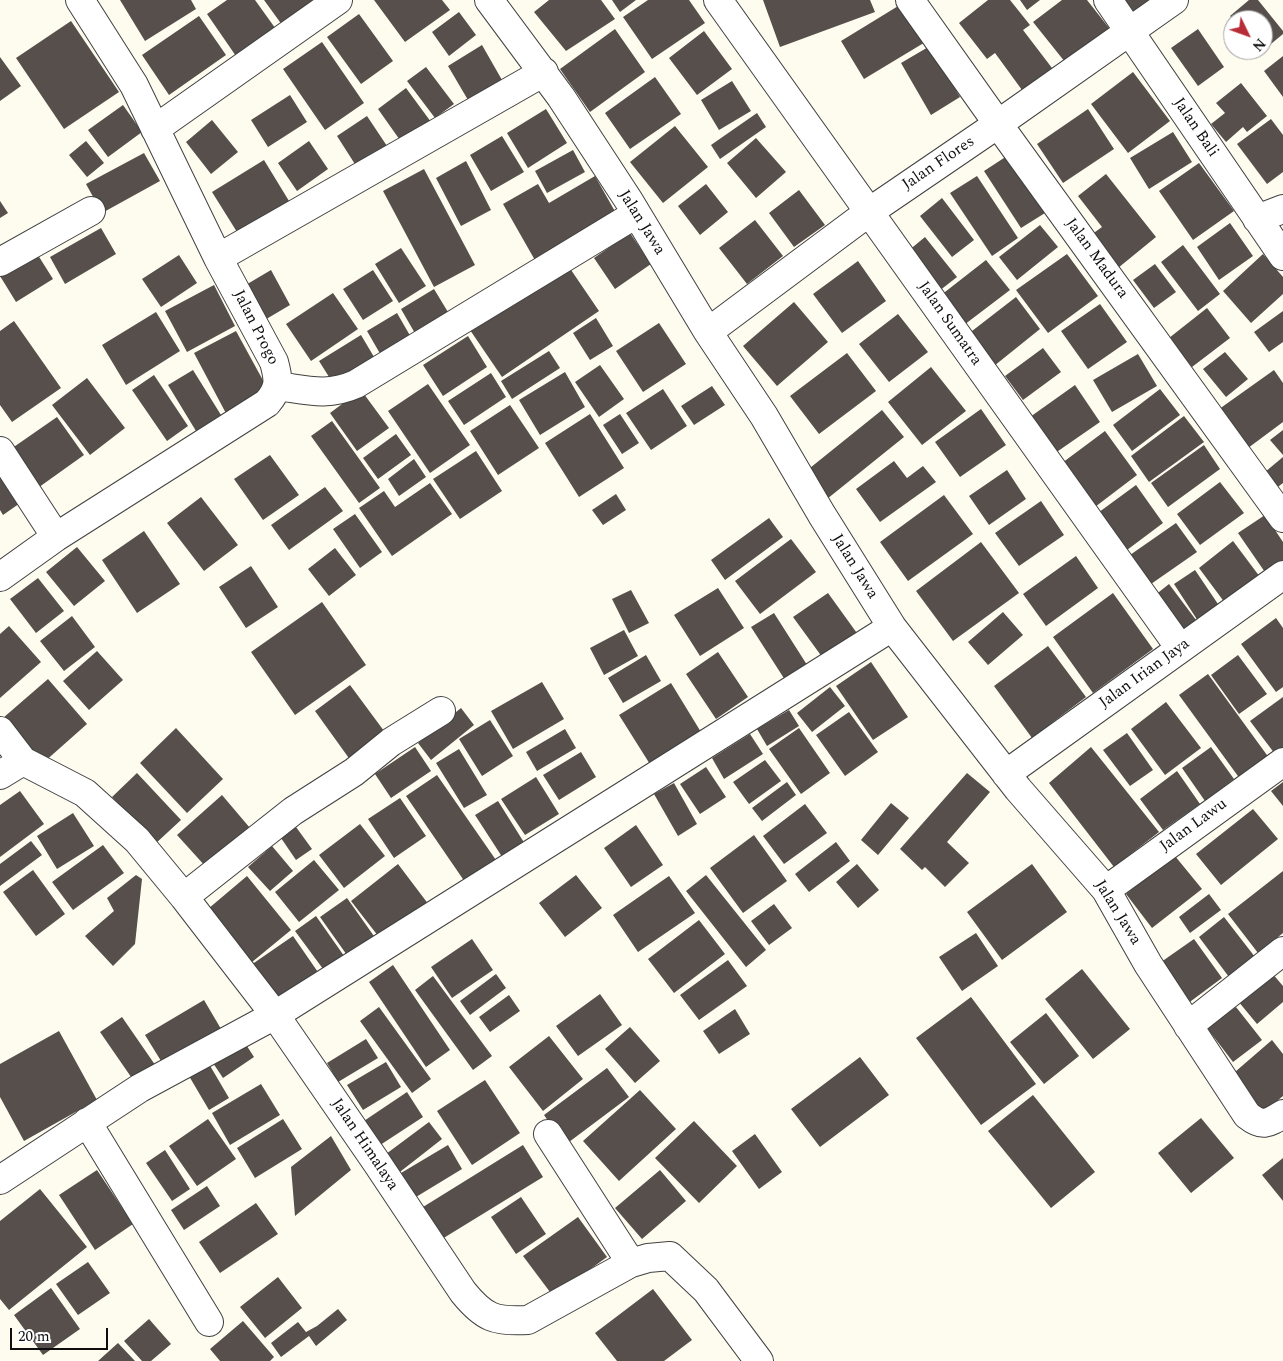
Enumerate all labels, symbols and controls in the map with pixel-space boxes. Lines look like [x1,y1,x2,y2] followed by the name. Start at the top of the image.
[1223,10,1273,60] north arrow
[1247,33,1270,56] text: N
[1168,95,1222,161] street label: Jalan Bali
[899,133,979,195] street label: Jalan Flores
[614,187,668,259] street label: Jalan Jawa
[1060,215,1132,303] street label: Jalan Madura
[913,278,985,370] street label: Jalan Sumatra
[228,287,282,369] street label: Jalan Progo
[827,531,881,603] street label: Jalan Jawa
[1096,635,1194,713] street label: Jalan Irian Jaya
[1157,795,1231,857] street label: Jalan Lawu
[1090,877,1144,949] street label: Jalan Jawa
[326,1095,402,1195] street label: Jalan Himalaya
[12,1318,110,1350] scale bar
[18,1325,50,1348] text: 20 m

